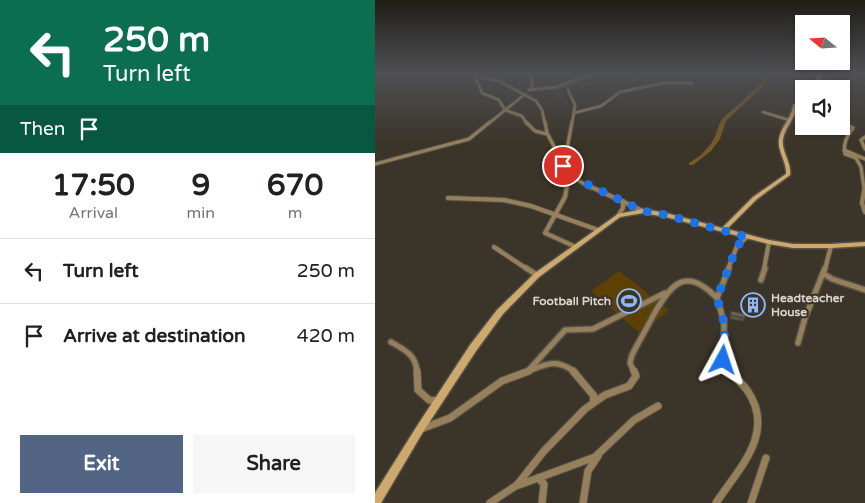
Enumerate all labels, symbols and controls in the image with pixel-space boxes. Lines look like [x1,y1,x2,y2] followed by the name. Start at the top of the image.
[795,15,850,70] north arrow
[795,15,850,135] map controls
[103,19,210,61] text: 250 m
[20,20,85,85] icon: left
[103,61,191,87] text: Turn left
[795,80,850,135] button: sound
[75,115,103,143] icon: arrive
[20,118,65,140] text: Then
[542,145,584,187] pin
[549,152,577,180] icon: arrive
[52,167,135,204] text: 17:50
[191,167,210,204] text: 9
[267,167,323,204] text: 670
[69,203,118,223] text: Arrival
[187,203,215,223] text: min
[288,203,302,223] text: m
[20,257,48,285] icon: left
[63,260,139,282] text: Turn left
[297,260,355,282] text: 250 m
[616,288,642,314] sports icon: Football Pitch
[771,291,845,319] place label: Headteacher House
[740,292,766,318] building icon: Headteacher House
[532,294,611,308] place label: Football Pitch
[20,322,48,350] icon: arrive
[63,325,246,347] text: Arrive at destination
[297,325,355,347] text: 420 m
[696,333,748,385] position arrow
[20,435,183,493] button: Exit
[193,435,355,493] button: Share

